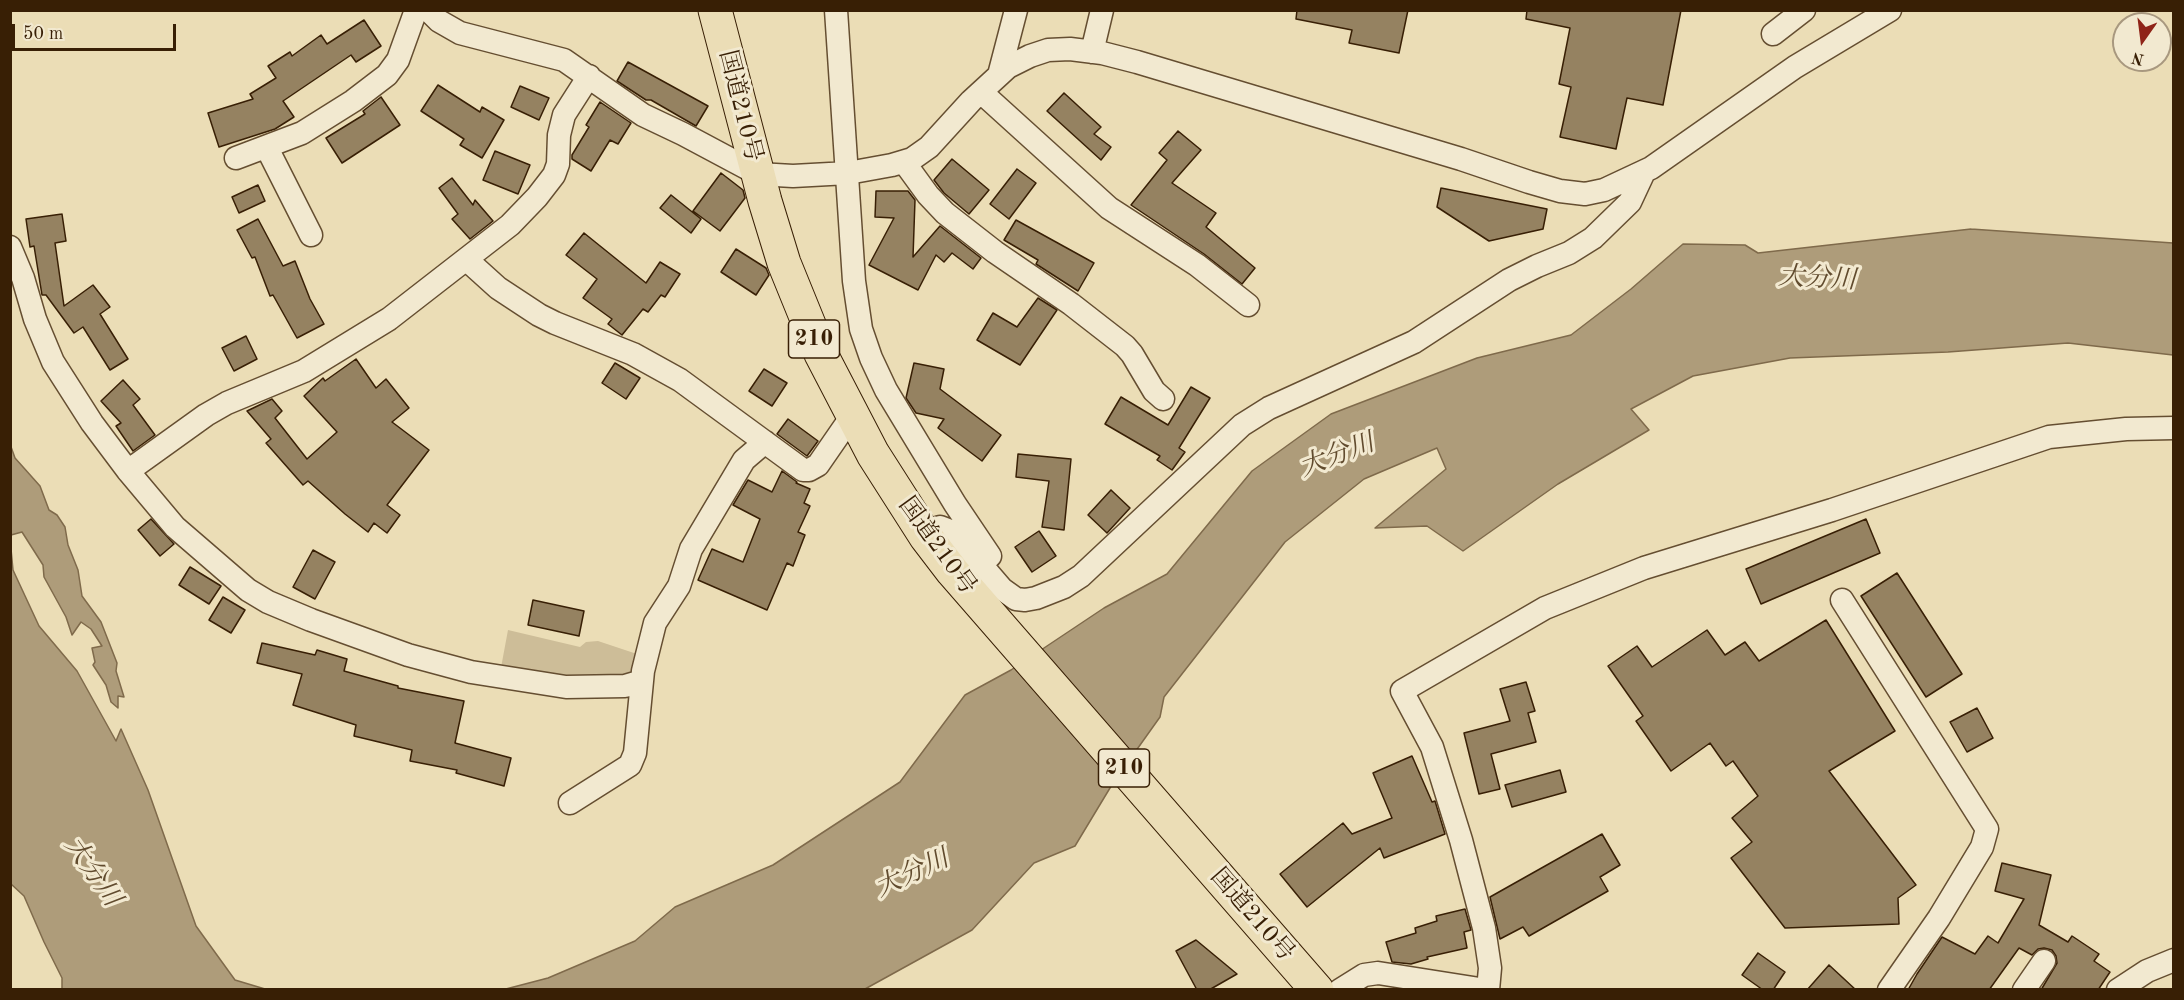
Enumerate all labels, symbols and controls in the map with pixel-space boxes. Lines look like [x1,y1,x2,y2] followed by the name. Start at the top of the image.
[15,12,178,50] scale bar
[2112,12,2172,72] north arrow
[23,25,63,43] text: 50 m
[712,47,768,165] street label: 国道210号
[2130,48,2146,67] text: N
[1777,261,1857,297] water label: 大分川
[788,320,840,358] road number: 210
[1295,427,1379,485] water label: 大分川
[892,492,982,600] street label: 国道210号
[1098,749,1150,787] road number: 210
[57,831,127,913] water label: 大分川
[870,843,954,905] water label: 大分川
[1204,863,1300,967] street label: 国道210号

